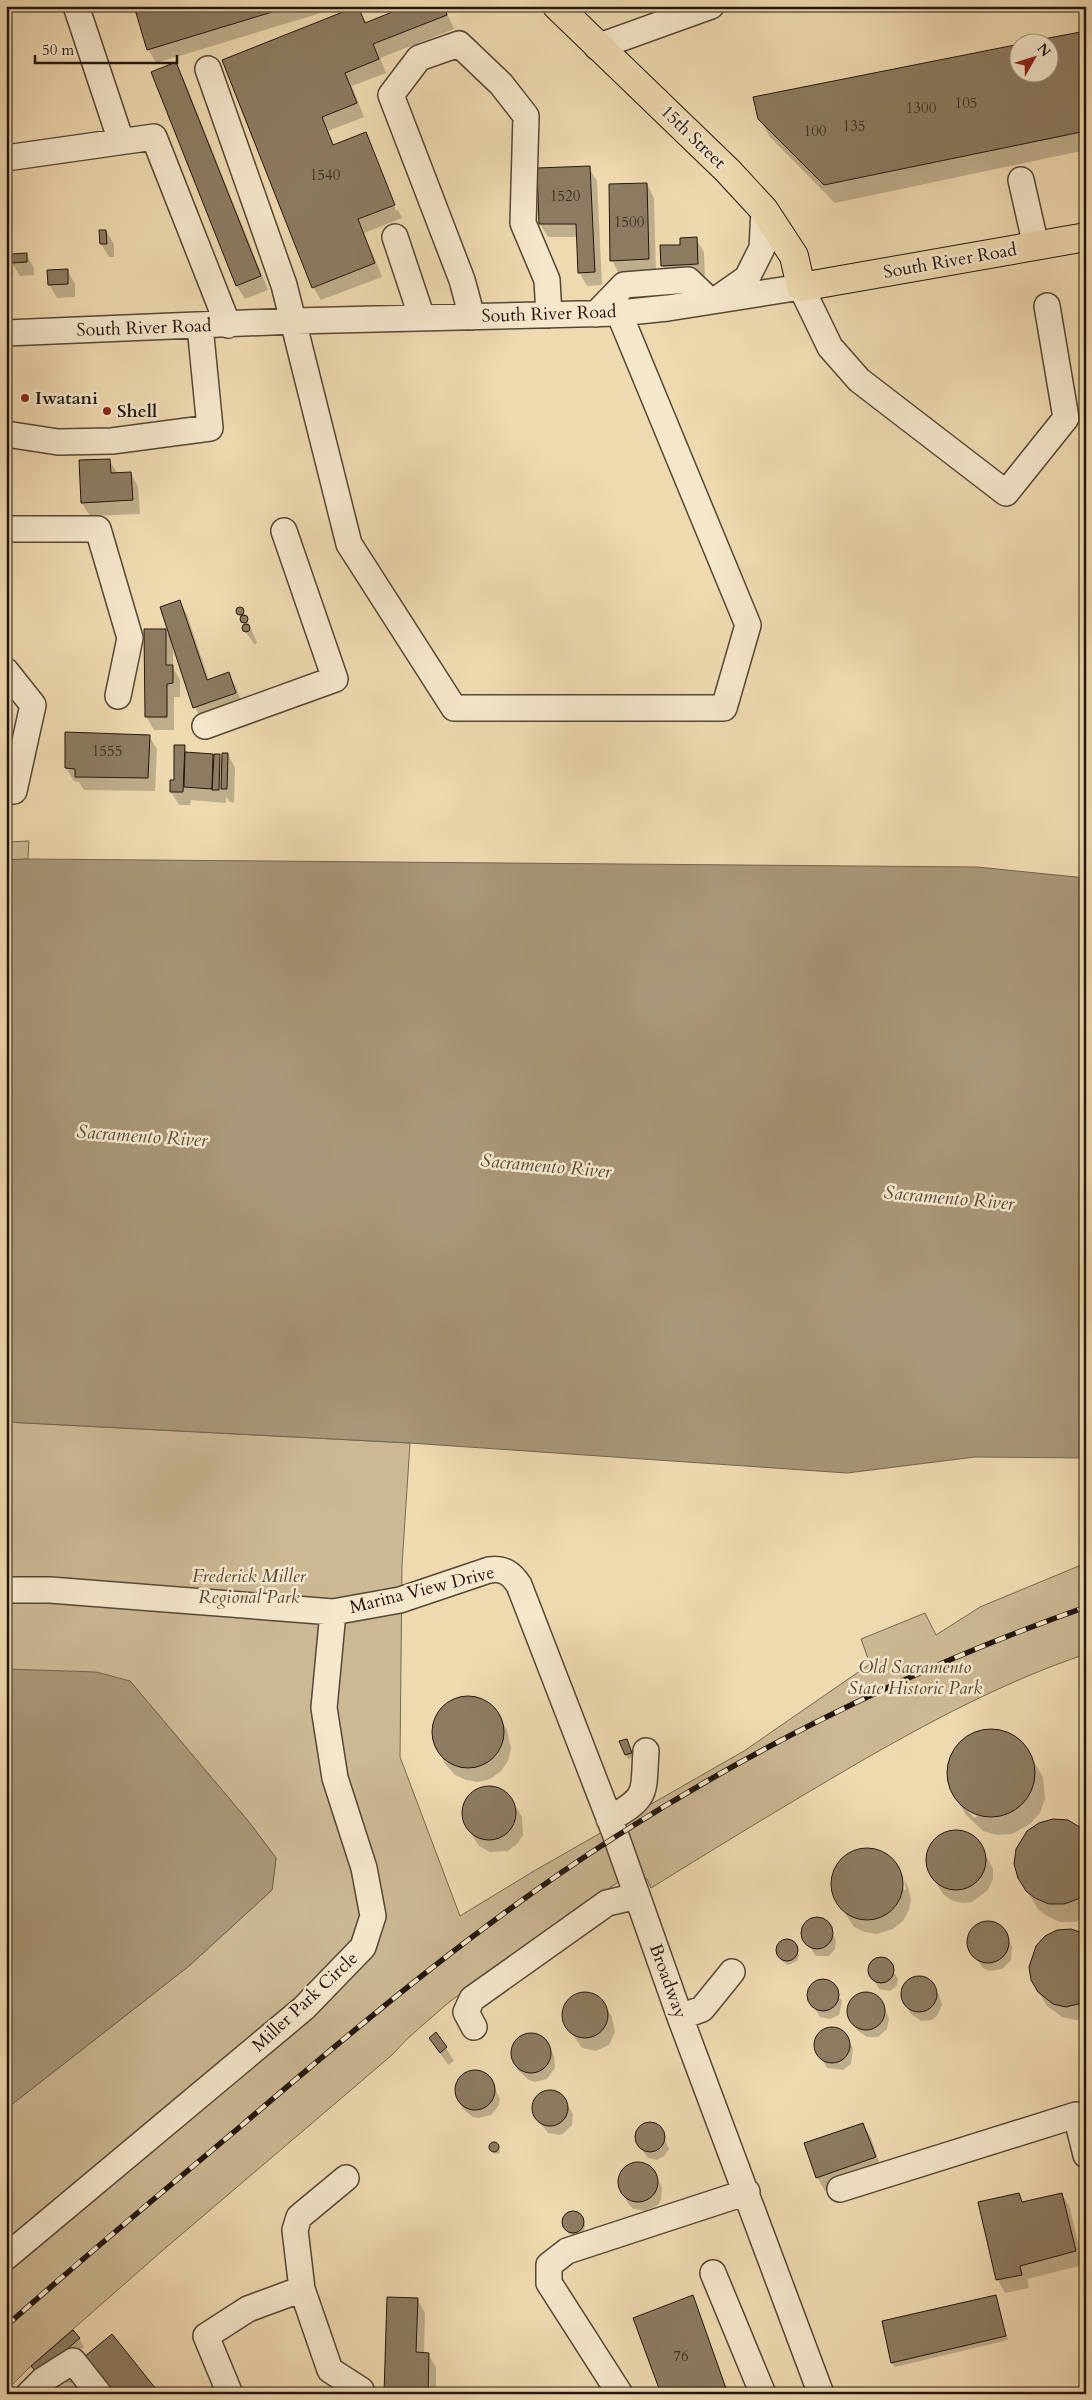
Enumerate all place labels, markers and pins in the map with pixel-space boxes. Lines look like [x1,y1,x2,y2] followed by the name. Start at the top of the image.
[35,386,98,411] place label: Iwatani
[19,392,31,404] marker: Iwatani
[117,399,157,424] place label: Shell
[101,405,113,417] marker: Shell

